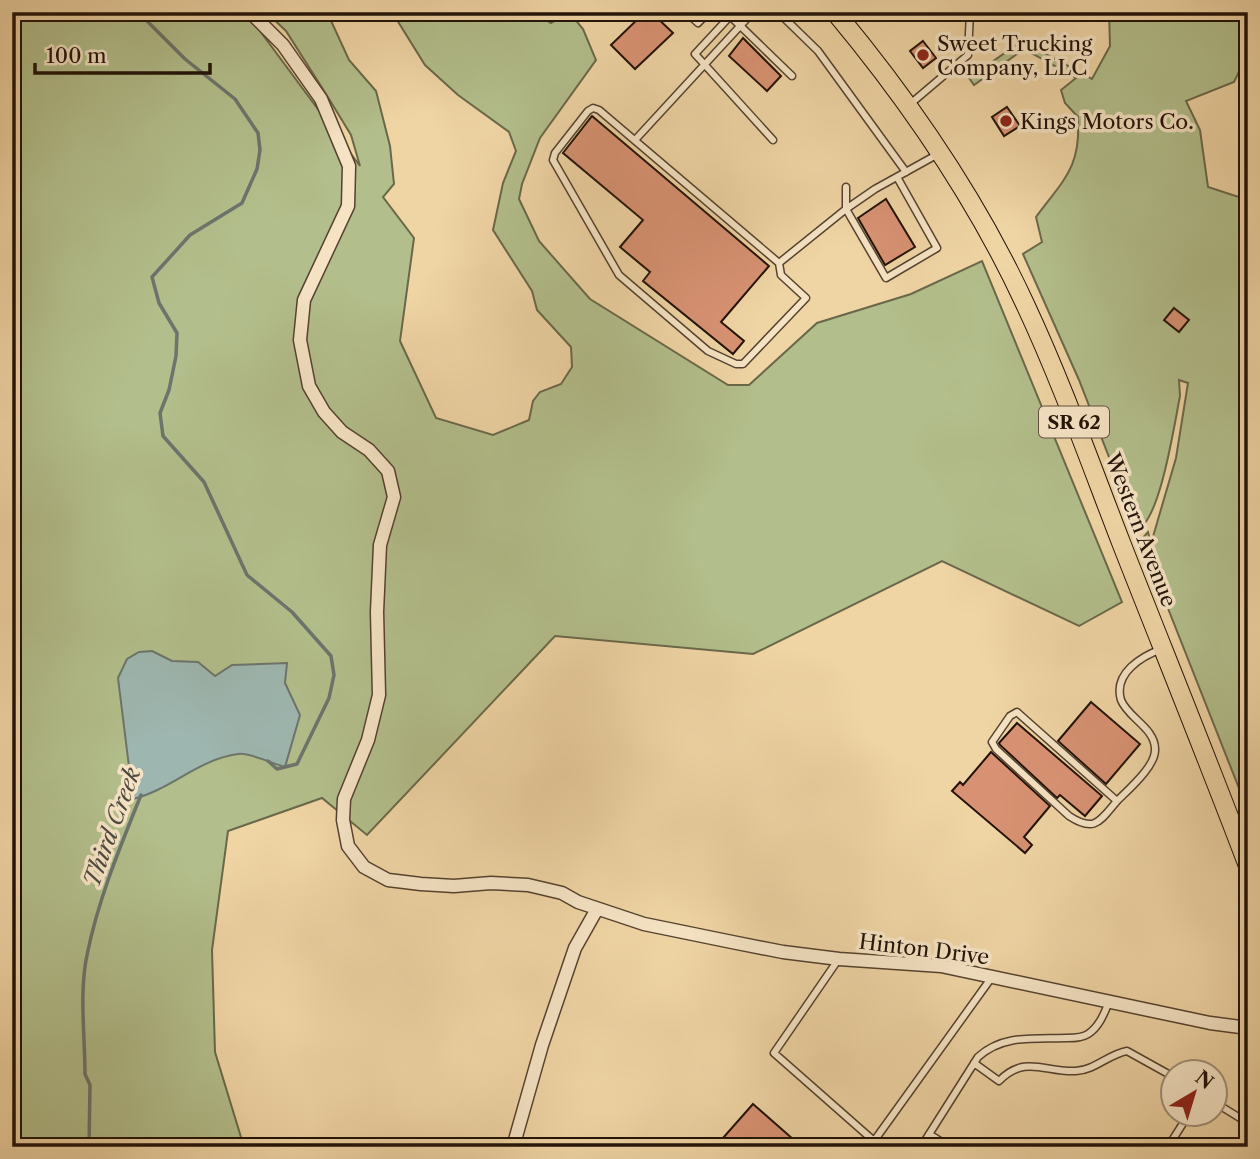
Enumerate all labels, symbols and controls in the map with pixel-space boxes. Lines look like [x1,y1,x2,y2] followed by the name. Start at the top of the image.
[937,31,1093,80] place label: Sweet Trucking Company, LLC
[35,32,210,76] scale bar
[46,43,107,68] text: 100 m
[915,47,931,63] marker: Sweet Trucking Company, LLC
[1020,109,1194,134] place label: Kings Motors Co.
[998,113,1014,129] marker: Kings Motors Co.
[1039,406,1109,438] road number: SR 62
[1100,449,1182,610] street label: Western Avenue
[77,763,147,891] water label: Third Creek
[857,929,991,969] street label: Hinton Drive
[1158,1058,1228,1128] north arrow
[1191,1066,1218,1094] text: N

